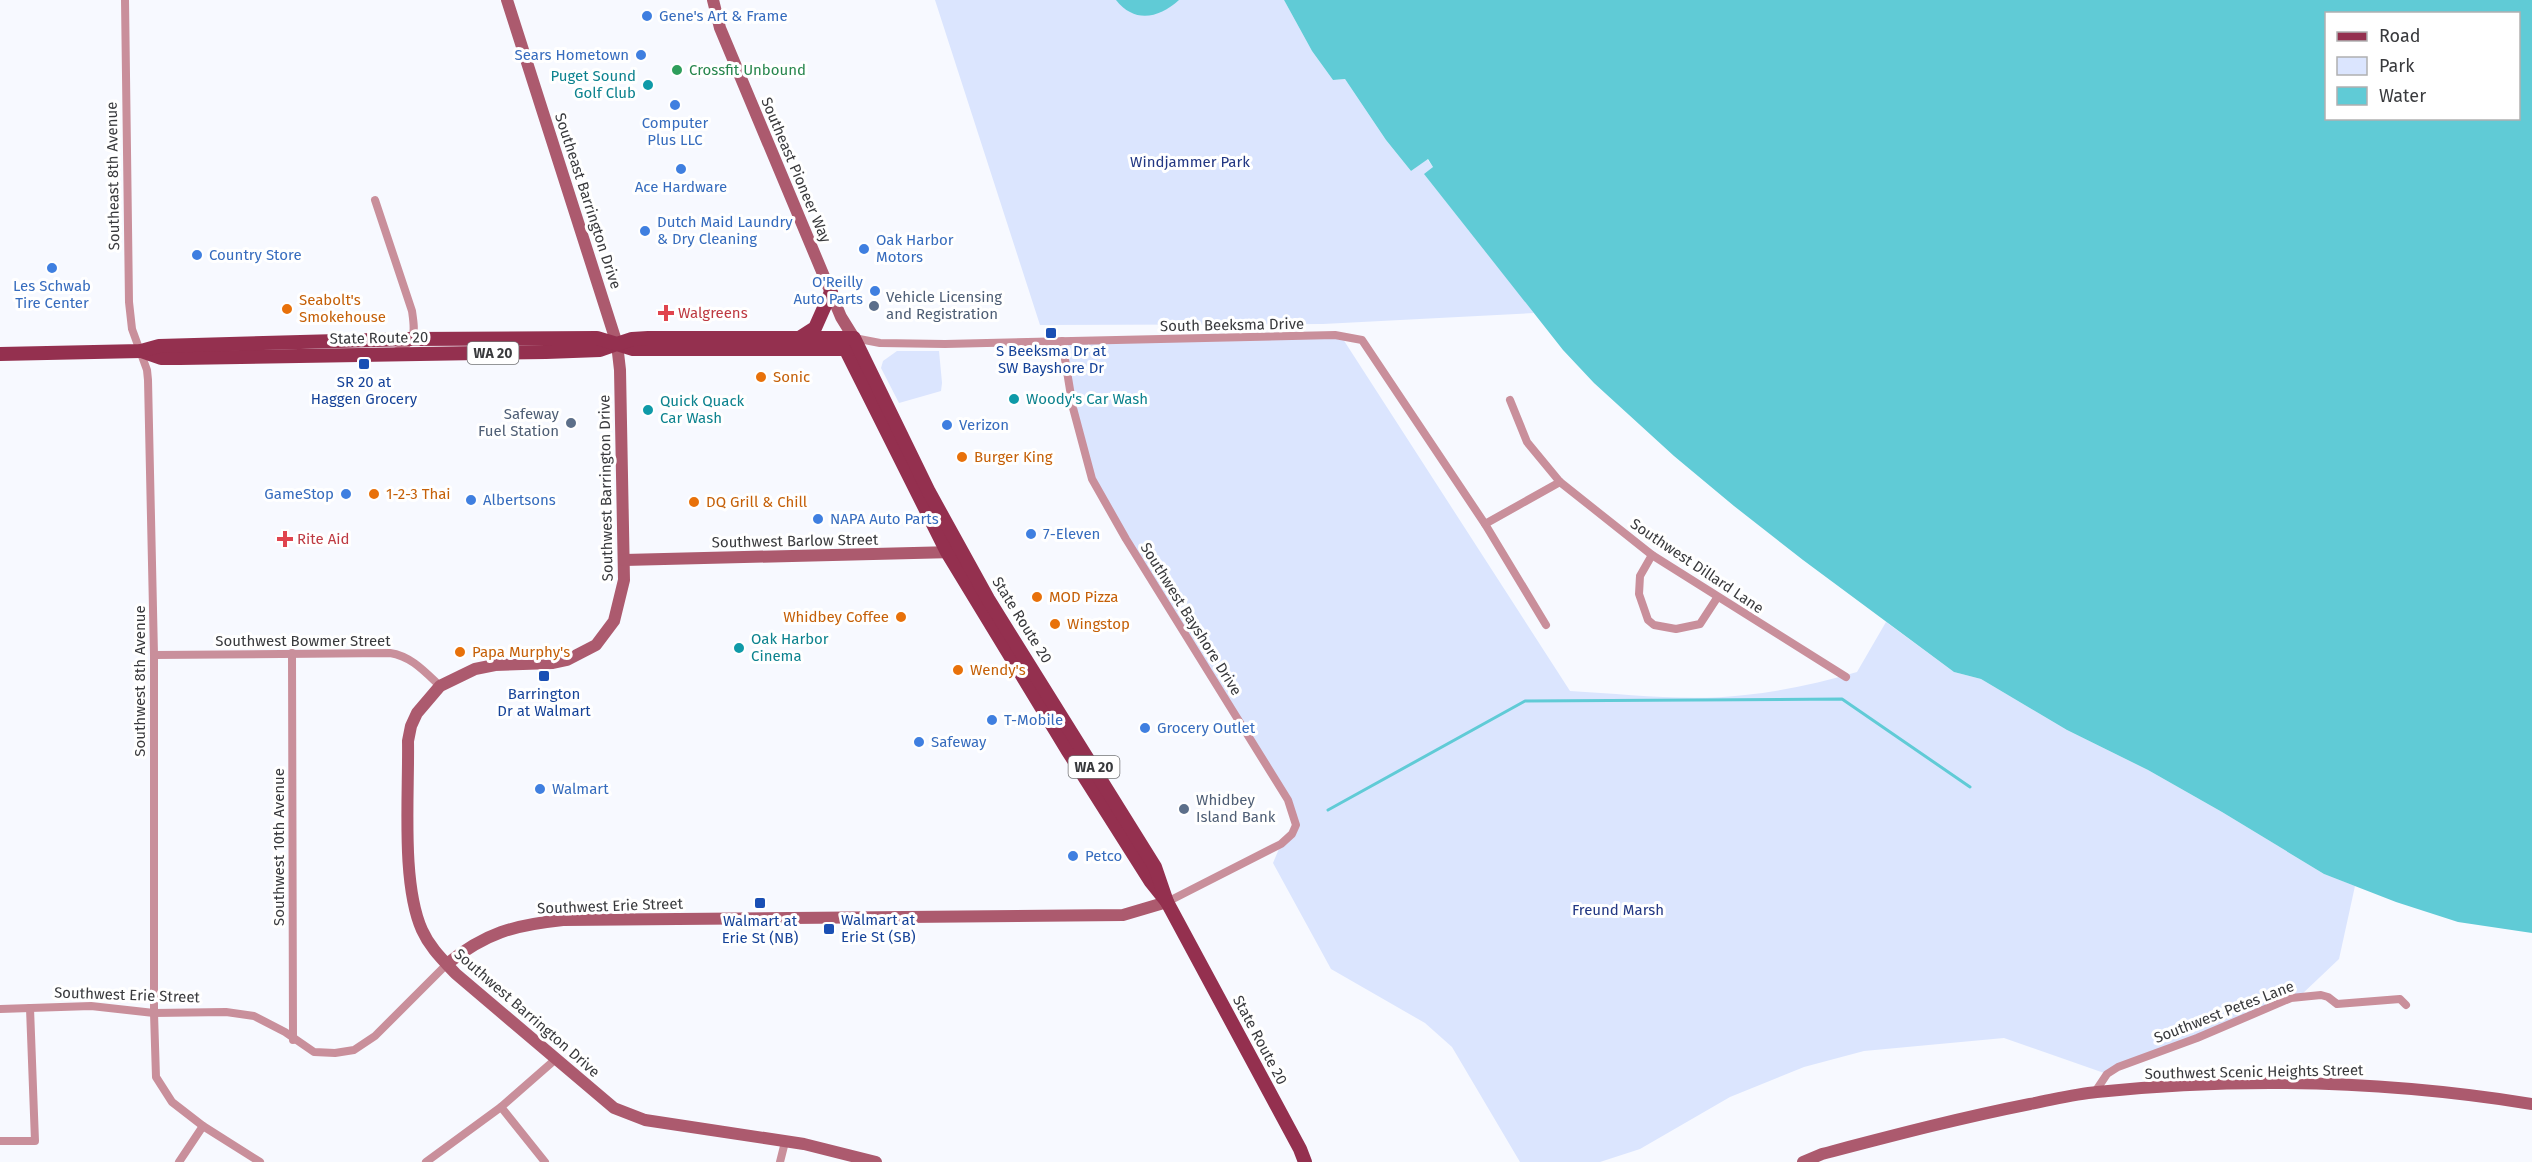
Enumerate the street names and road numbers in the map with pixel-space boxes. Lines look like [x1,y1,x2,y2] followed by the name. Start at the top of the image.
[757,95,835,246] street label: Southeast Pioneer Way
[103,102,123,250] street label: Southeast 8th Avenue
[551,111,625,291] street label: Southeast Barrington Drive
[1160,315,1304,335] street label: South Beeksma Drive
[330,328,428,348] street label: State Route 20
[468,342,518,364] road number: WA 20
[595,394,617,582] street label: Southwest Barrington Drive
[1627,515,1767,617] street label: Southwest Dillard Lane
[711,531,879,551] street label: Southwest Barlow Street
[1137,539,1245,699] street label: Southwest Bayshore Drive
[988,573,1056,667] street label: State Route 20
[131,605,149,757] street label: Southwest 8th Avenue
[215,632,391,650] street label: Southwest Bowmer Street
[1068,756,1120,778] road number: WA 20
[270,768,288,926] street label: Southwest 10th Avenue
[537,894,684,918] street label: Southwest Erie Street
[451,945,603,1081] street label: Southwest Barrington Drive
[2151,977,2297,1047] street label: Southwest Petes Lane
[54,983,201,1007] street label: Southwest Erie Street
[1229,992,1291,1088] street label: State Route 20
[2144,1061,2364,1083] street label: Southwest Scenic Heights Street

